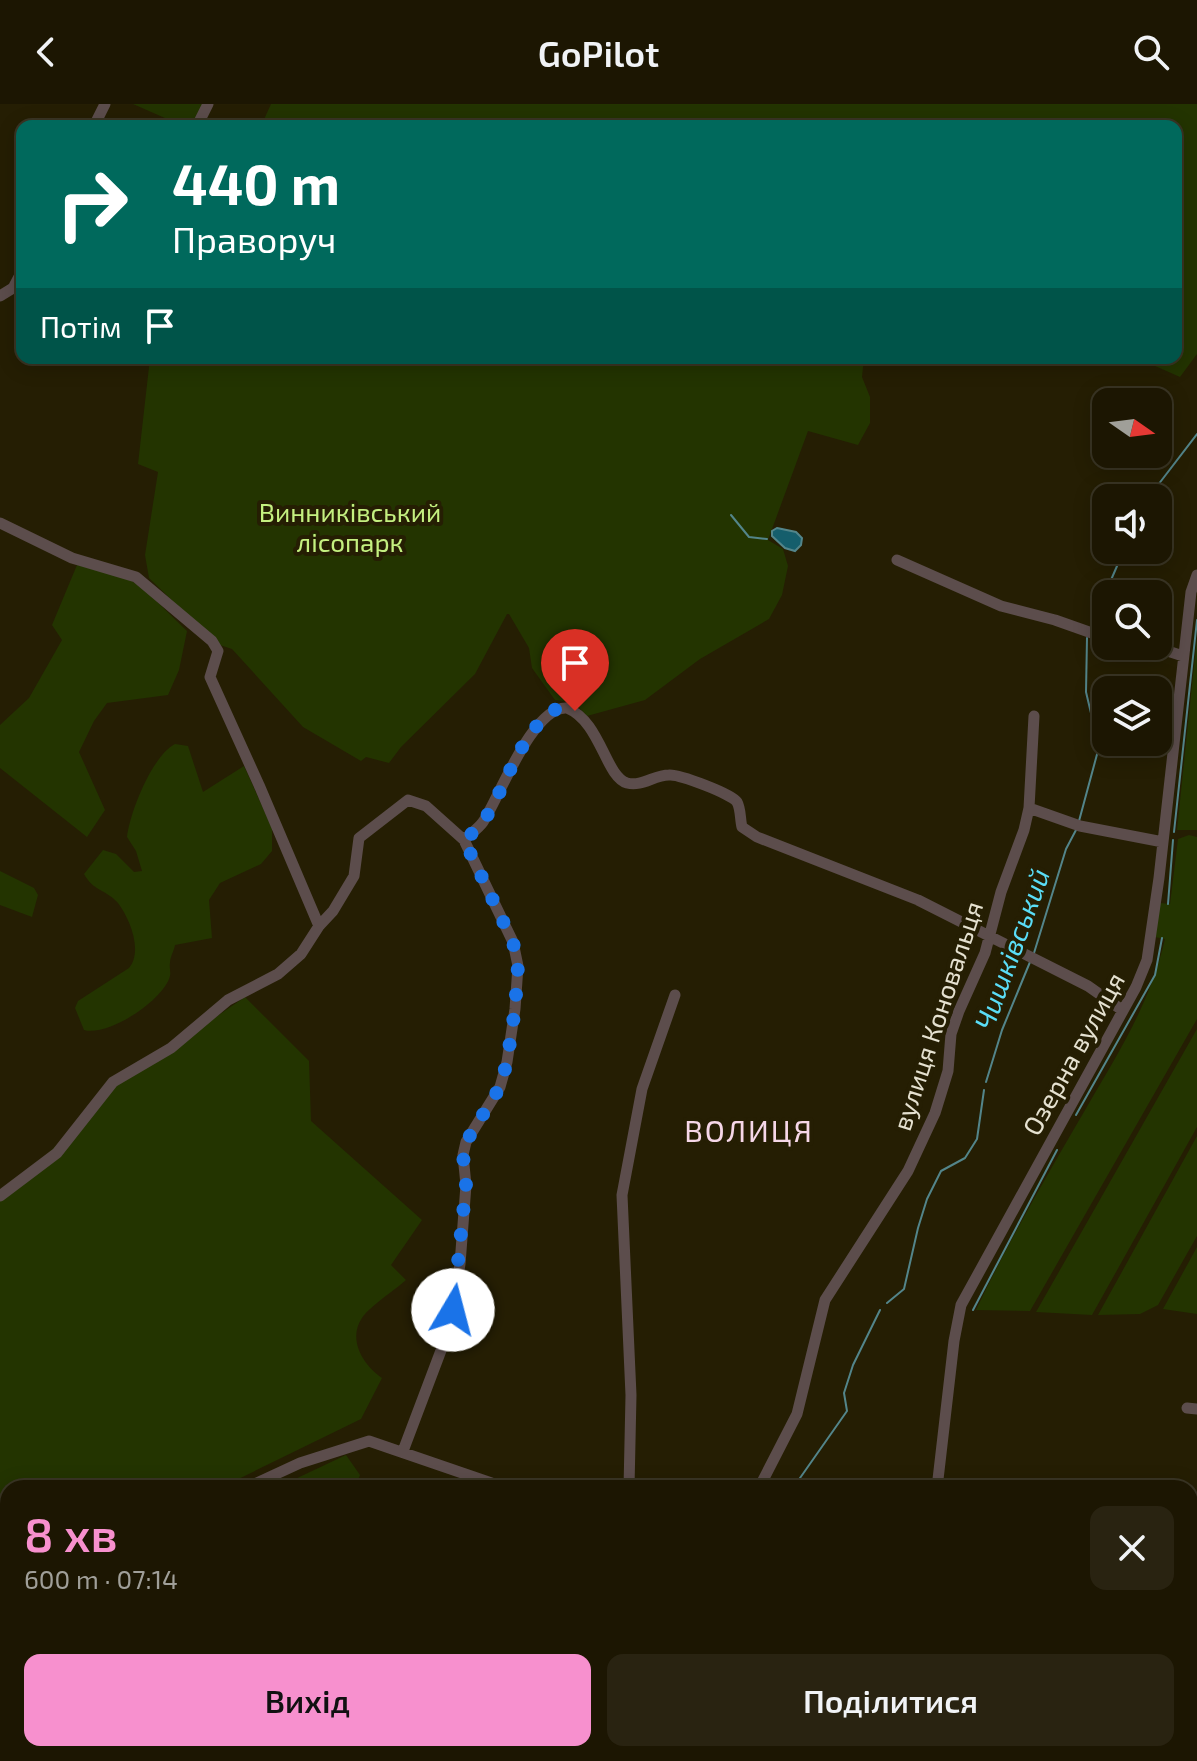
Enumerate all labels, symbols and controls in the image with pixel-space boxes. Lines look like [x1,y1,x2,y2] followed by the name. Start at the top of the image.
[24,30,68,74] icon: back
[1129,30,1173,74] icon: search
[538,31,659,74] text: GoPilot
[172,149,340,216] text: 440 m
[40,152,144,256] icon: right
[172,217,337,260] text: Праворуч
[138,304,182,348] icon: arrive
[40,308,122,344] text: Потім
[1092,388,1172,468] north arrow
[1092,388,1172,756] map controls
[1092,484,1172,564] button: sound
[259,496,441,557] park label: Винниківський лісопарк
[1092,580,1172,660] button: search
[541,629,609,711] pin
[553,641,597,685] icon: arrive
[1092,676,1172,756] button: layers
[966,863,1056,1034] water label: Чишківський
[885,897,989,1134] street label: вулиця Коновальця
[1015,966,1131,1141] street label: Озерна вулиця
[684,1112,814,1148] district label: ВОЛИЦЯ
[411,1268,495,1352] position arrow
[24,1504,118,1562] text: 8 хв
[1090,1506,1174,1590] button: close
[24,1563,178,1594] text: 600 m · 07:14
[24,1654,591,1746] button: Вихід
[607,1654,1174,1746] button: Поділитися

